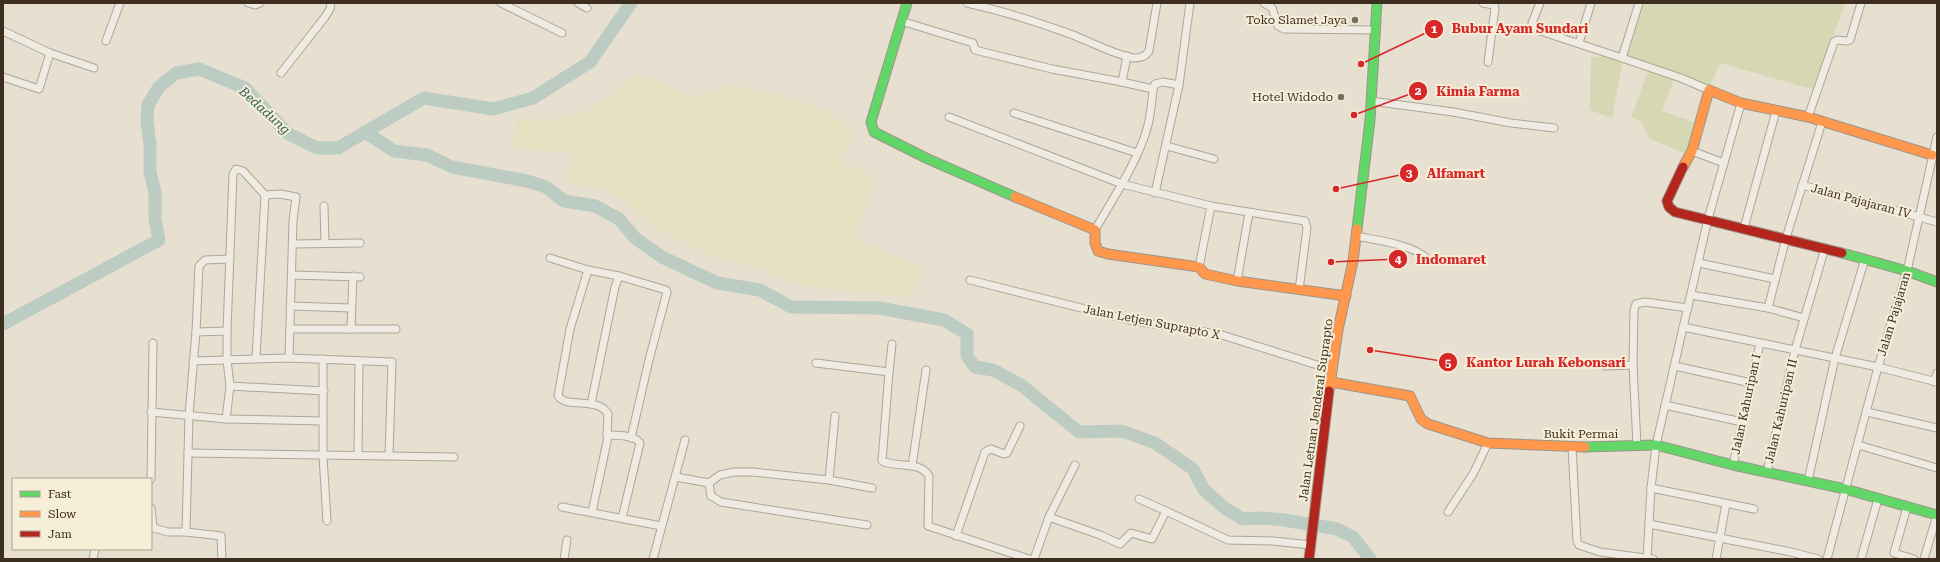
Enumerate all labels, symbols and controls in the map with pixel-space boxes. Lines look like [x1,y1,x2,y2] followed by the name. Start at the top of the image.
[1246,13,1347,27] place label: Toko Slamet Jaya
[1350,15,1360,25] marker: Toko Slamet Jaya
[1424,16,1596,41] callout: Bubur Ayam Sundari
[1452,21,1589,36] text: Bubur Ayam Sundari
[1431,22,1438,36] text: 1
[1408,79,1528,104] callout: Kimia Farma
[235,83,293,137] water label: Bedadung
[1415,84,1422,98] text: 2
[1436,84,1520,99] text: Kimia Farma
[1252,90,1333,104] place label: Hotel Widodo
[1336,92,1346,102] marker: Hotel Widodo
[1399,161,1493,186] callout: Alfamart
[1406,166,1413,180] text: 3
[1427,166,1486,181] text: Alfamart
[1809,181,1913,221] street label: Jalan Pajajaran IV
[1388,247,1494,272] callout: Indomaret
[1395,252,1402,266] text: 4
[1416,252,1487,267] text: Indomaret
[1875,270,1913,358] street label: Jalan Pajajaran
[1082,302,1222,342] street label: Jalan Letjen Suprapto X
[1296,318,1336,502] street label: Jalan Letnan Jenderal Suprapto
[1438,350,1633,375] callout: Kantor Lurah Kebonsari
[1729,352,1763,456] street label: Jalan Kahuripan I
[1466,355,1626,370] text: Kantor Lurah Kebonsari
[1445,356,1452,370] text: 5
[1762,357,1800,465] street label: Jalan Kahuripan II
[1544,427,1618,441] street label: Bukit Permai
[12,478,152,550] legend
[48,487,72,501] text: Fast
[48,507,76,521] text: Slow
[48,527,72,541] text: Jam

